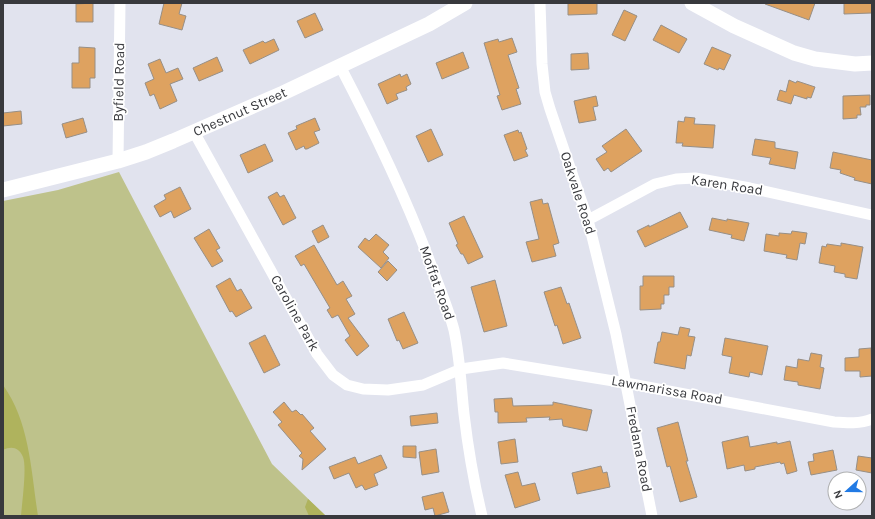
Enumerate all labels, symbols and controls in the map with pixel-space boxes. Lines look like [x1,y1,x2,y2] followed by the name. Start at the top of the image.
[110,42,128,122] street label: Byfield Road
[191,84,289,140] street label: Chestnut Street
[557,149,599,237] street label: Oakvale Road
[690,171,764,199] street label: Karen Road
[416,244,458,322] street label: Moffat Road
[267,272,323,354] street label: Caroline Park
[610,372,724,408] street label: Lawmarissa Road
[622,405,656,493] street label: Fredana Road
[827,471,867,511] north arrow
[831,488,846,500] text: N

